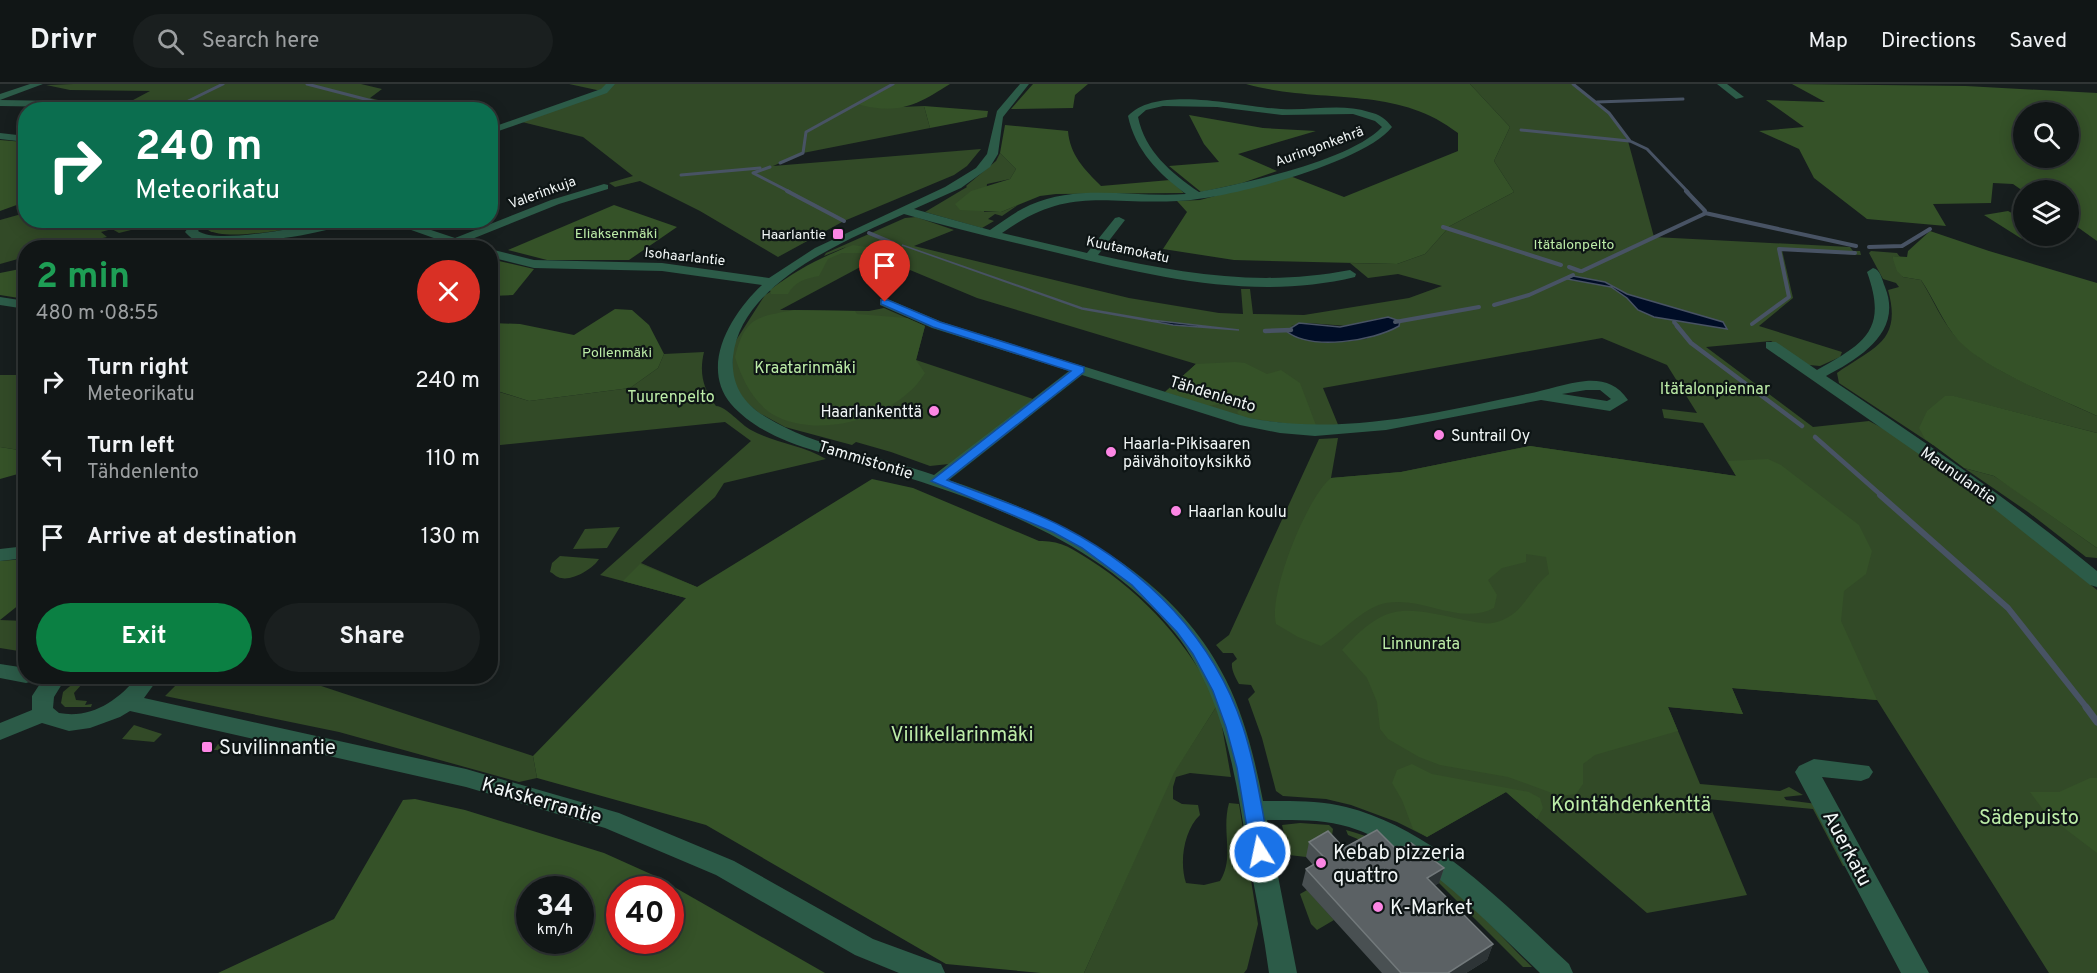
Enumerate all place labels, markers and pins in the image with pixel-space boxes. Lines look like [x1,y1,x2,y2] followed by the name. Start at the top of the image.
[761,227,826,244] place label: Haarlantie
[831,227,845,241] marker: Haarlantie
[859,240,910,302] pin
[821,403,922,423] place label: Haarlankenttä
[927,404,941,418] marker: Haarlankenttä
[1451,427,1530,447] place label: Suntrail Oy
[1432,428,1446,442] marker: Suntrail Oy
[1123,435,1251,473] place label: Haarla-Pikisaaren päivähoitoyksikkö
[1104,445,1118,459] marker: Haarla-Pikisaaren päivähoitoyksikkö
[1188,503,1287,523] place label: Haarlan koulu
[1169,504,1183,518] marker: Haarlan koulu
[219,736,336,762] place label: Suvilinnantie
[200,740,214,754] marker: Suvilinnantie
[1333,841,1465,890] place label: Kebab pizzeria quattro
[1314,856,1328,870] marker: Kebab pizzeria quattro
[1390,896,1473,922] place label: K-Market
[1371,900,1385,914] marker: K-Market

